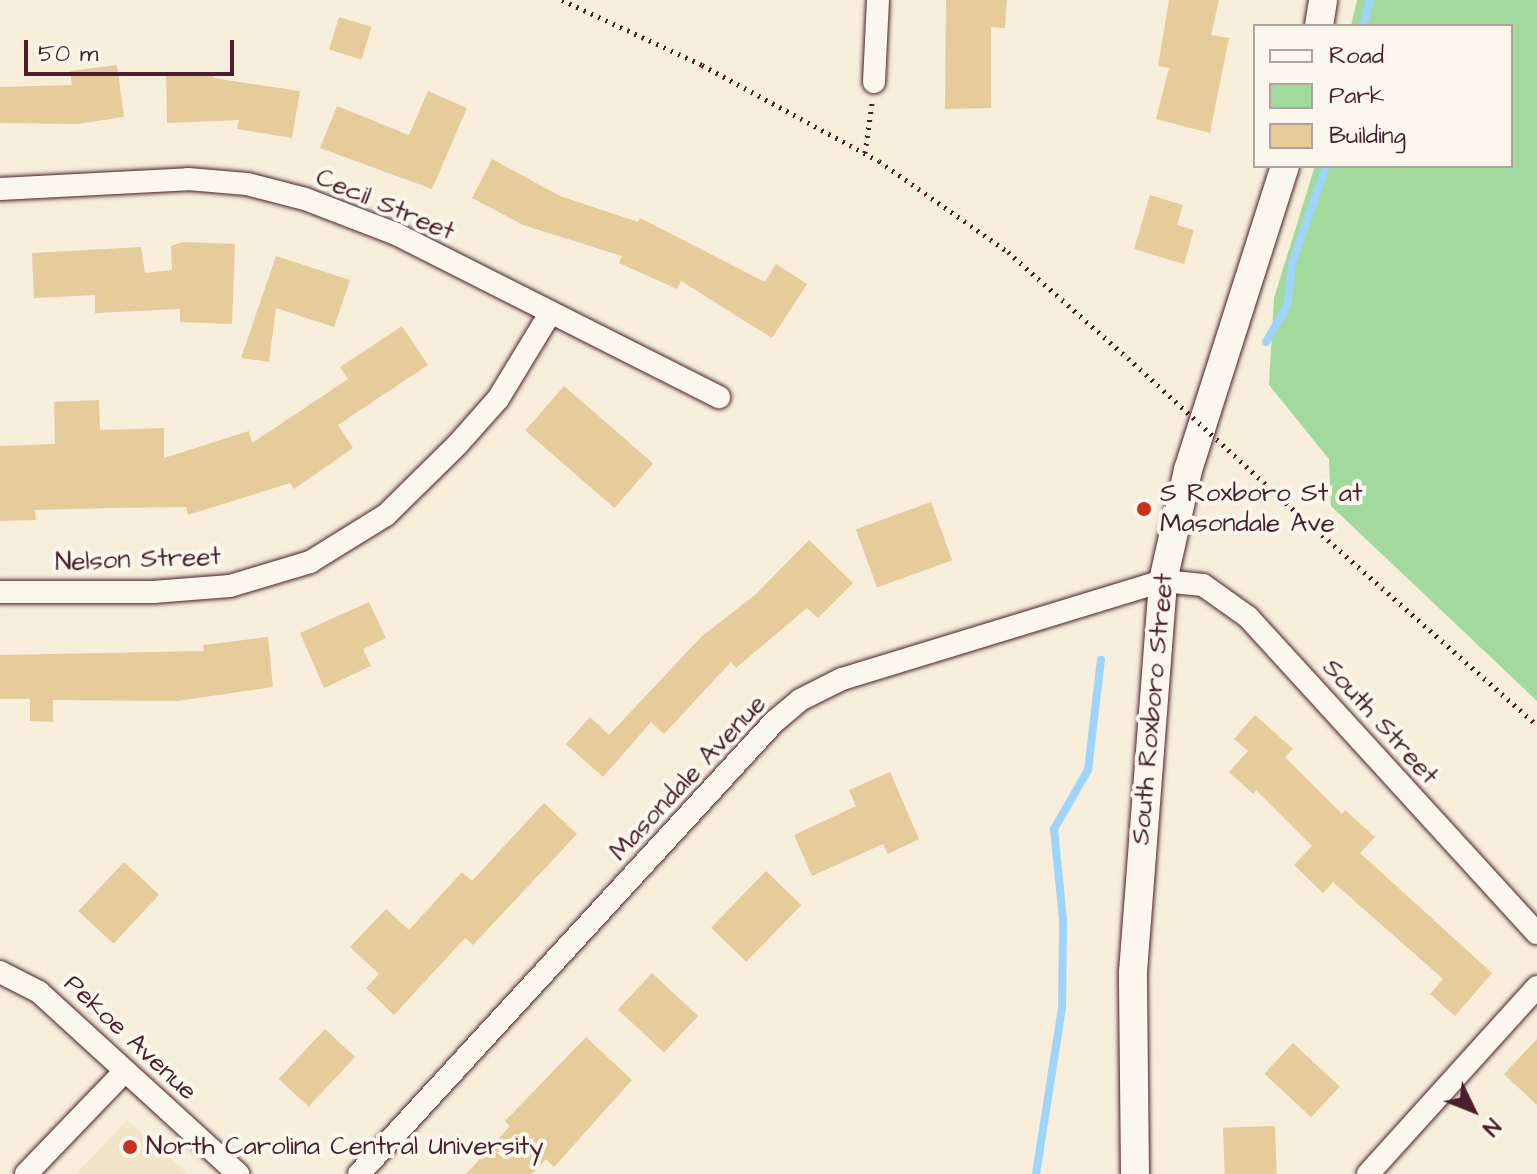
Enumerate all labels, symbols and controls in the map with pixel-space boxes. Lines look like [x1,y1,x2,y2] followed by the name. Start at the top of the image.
[28,24,238,74] scale bar
[1253,24,1513,168] legend
[38,37,98,71] text: 50 m
[1329,39,1384,73] text: Road
[1329,79,1385,113] text: Park
[1329,119,1406,153] text: Building
[311,162,459,248] street label: Cecil Street
[1160,478,1362,540] place label: S Roxboro St at Masondale Ave
[1135,500,1153,518] marker: S Roxboro St at Masondale Ave
[55,542,221,578] street label: Nelson Street
[1126,572,1180,846] street label: South Roxboro Street
[1315,653,1445,791] street label: South Street
[603,689,773,867] street label: Masondale Avenue
[57,969,203,1107] street label: Pekoe Avenue
[1433,1070,1513,1150] north arrow
[1475,1111,1507,1142] text: N
[146,1131,544,1163] place label: North Carolina Central University
[121,1138,139,1156] marker: North Carolina Central University

